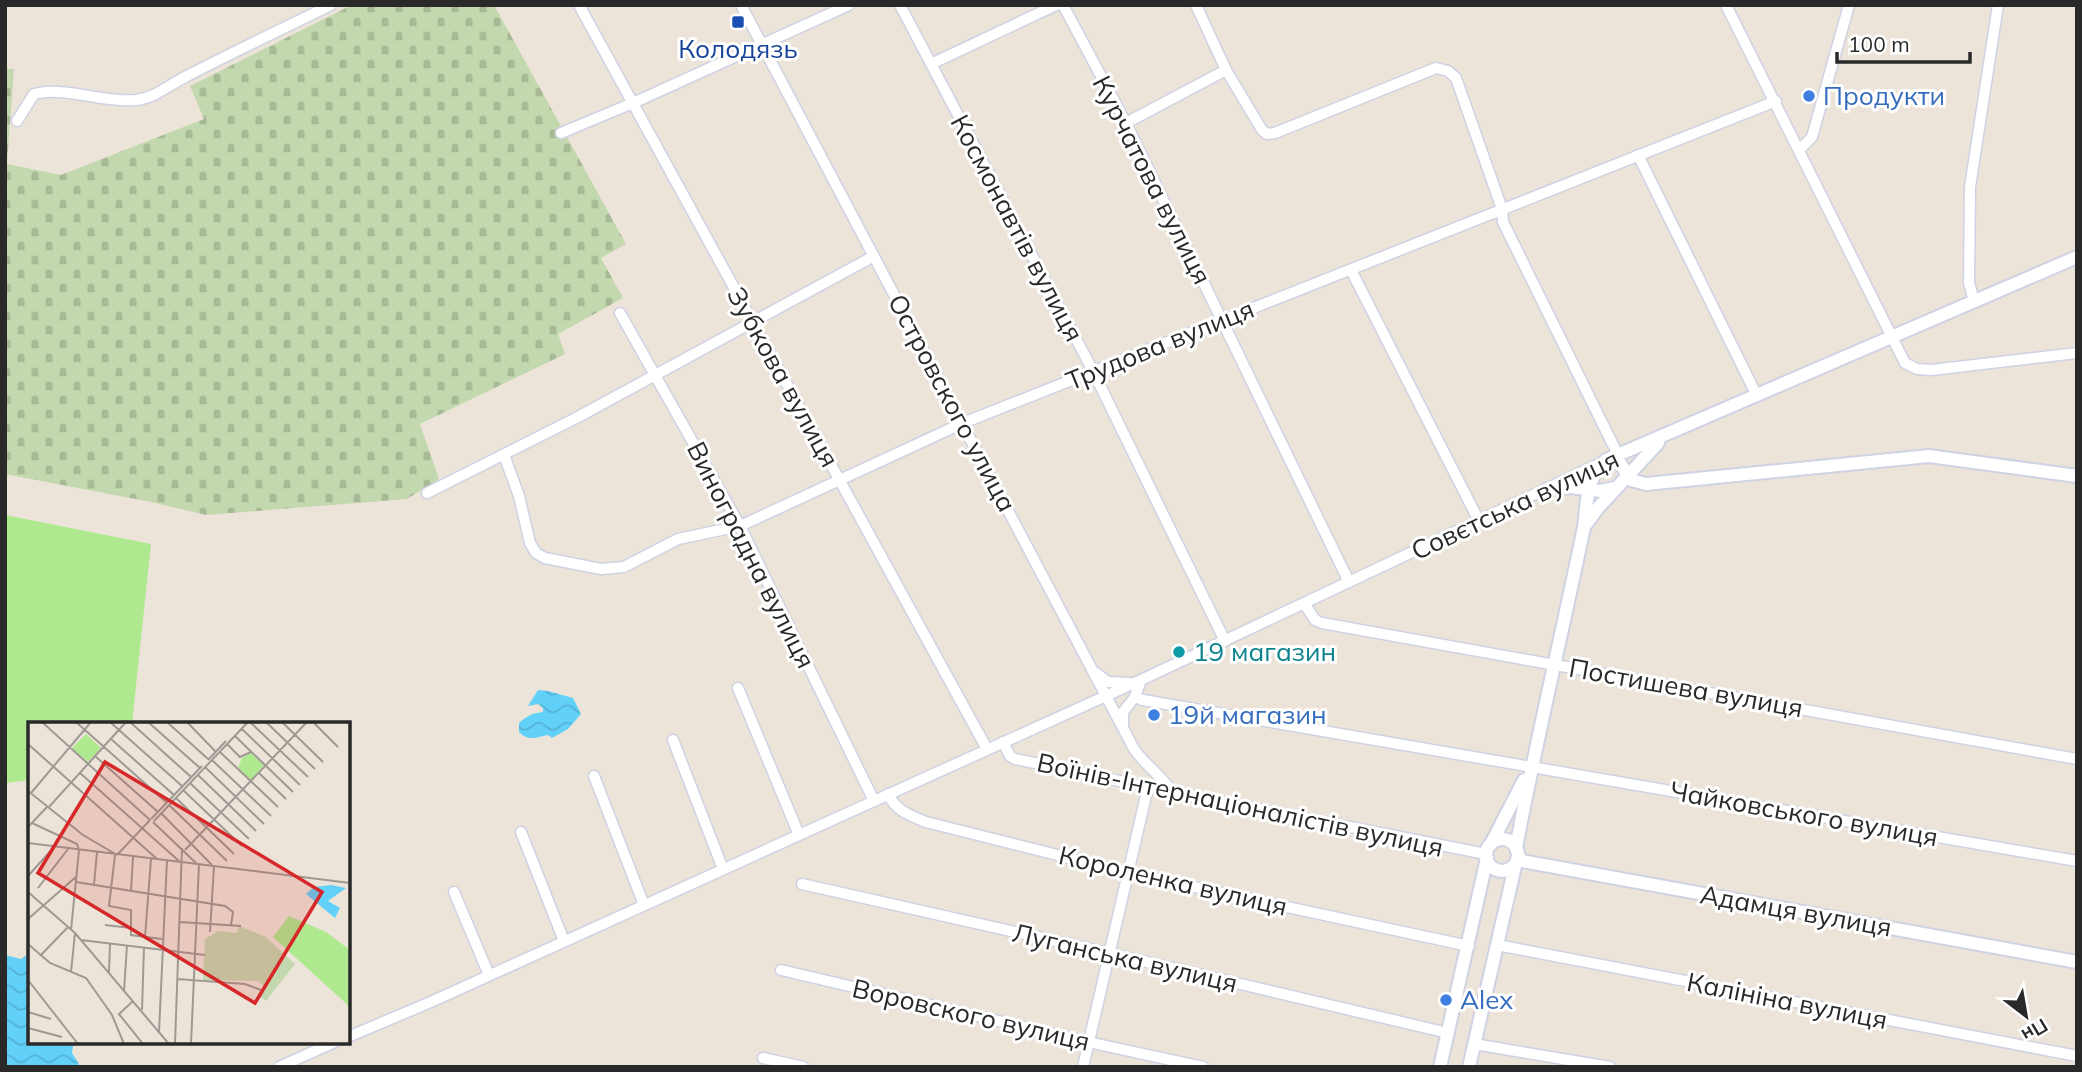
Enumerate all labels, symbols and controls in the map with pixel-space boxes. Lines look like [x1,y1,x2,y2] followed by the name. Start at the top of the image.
[730,14,746,30] marker: Колодязь
[1837,21,1970,65] scale bar
[1848,31,1910,57] text: 100 m
[678,32,798,65] place label: Колодязь
[1086,70,1219,290] street label: Курчатова вулиця
[1823,79,1945,112] place label: Продукти
[1801,88,1817,104] marker: Продукти
[944,109,1091,347] street label: Космонавтів вулиця
[720,281,847,473] street label: Зубкова вулиця
[881,288,1024,517] street label: Островского улица
[1061,292,1259,397] street label: Трудова вулиця
[680,436,823,674] street label: Виноградна вулиця
[1406,442,1624,567] street label: Совєтська вулиця
[1193,635,1336,668] place label: 19 магазин
[1171,644,1187,660] marker: 19 магазин
[1567,651,1806,724] street label: Постишева вулиця
[1168,698,1326,731] place label: 19й магазин
[1146,707,1162,723] marker: 19й магазин
[28,722,350,1044] inset map
[1034,745,1446,864] street label: Воїнів-Інтернаціоналістів вулиця
[1667,774,1941,853] street label: Чайковського вулиця
[1056,838,1290,923] street label: Короленка вулиця
[1698,877,1894,944] street label: Адамця вулиця
[1010,916,1241,999] street label: Луганська вулиця
[1684,965,1890,1036] street label: Калініна вулиця
[849,971,1093,1058] street label: Воровского вулиця
[1991,981,2061,1051] north arrow
[1460,983,1513,1016] place label: Alex
[1438,992,1454,1008] marker: Alex
[2017,1013,2052,1048] text: Пн

